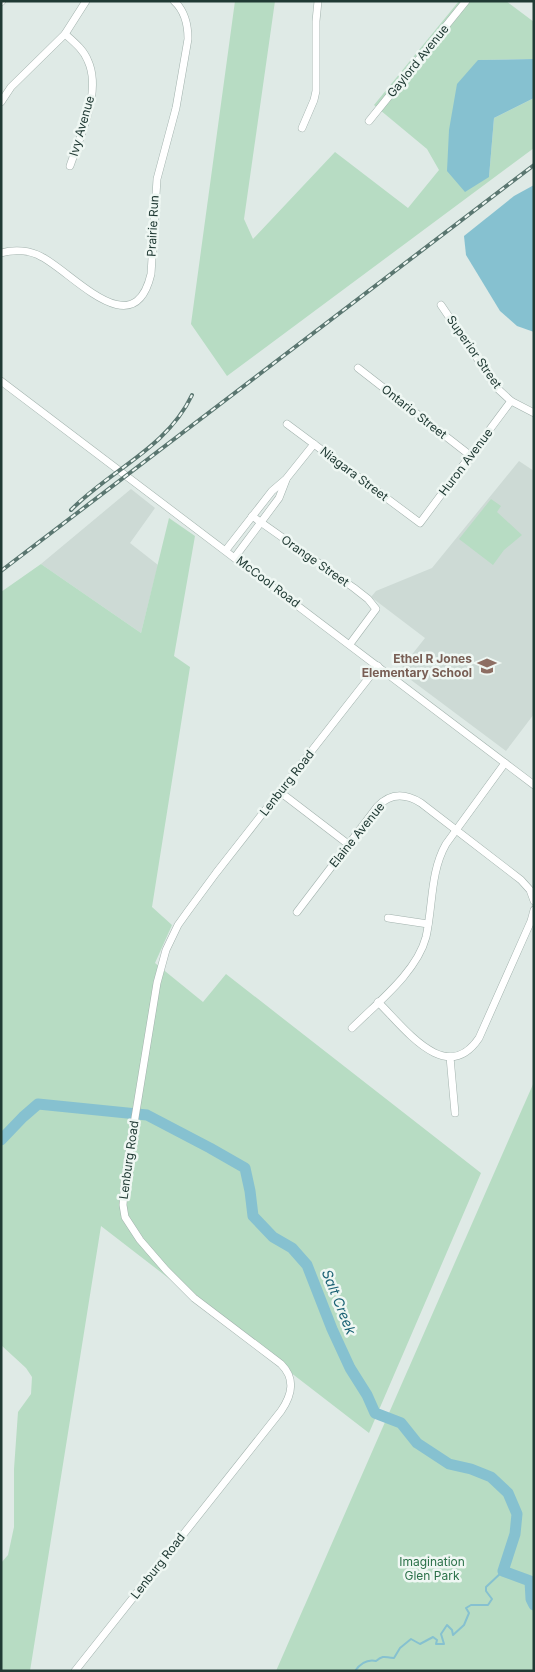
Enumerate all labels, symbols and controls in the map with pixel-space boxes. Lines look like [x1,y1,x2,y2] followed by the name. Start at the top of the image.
[384,21,452,100] street label: Gaylord Avenue
[66,94,97,158] street label: Ivy Avenue
[143,195,162,257] street label: Prairie Run
[444,312,505,391] street label: Superior Street
[379,381,450,442] street label: Ontario Street
[435,425,496,498] street label: Huron Avenue
[317,443,391,504] street label: Niagara Street
[279,532,352,589] street label: Orange Street
[233,553,303,610] street label: McCool Road
[362,651,472,680] place label: Ethel R Jones Elementary School
[476,655,498,677] school or university icon: Ethel R Jones Elementary School
[256,747,317,819] street label: Lenburg Road
[326,799,387,870] street label: Elaine Avenue
[116,1120,141,1200] street label: Lenburg Road
[319,1267,360,1337] water label: Salt Creek
[127,1530,188,1602] street label: Lenburg Road
[399,1554,465,1583] park label: Imagination Glen Park

